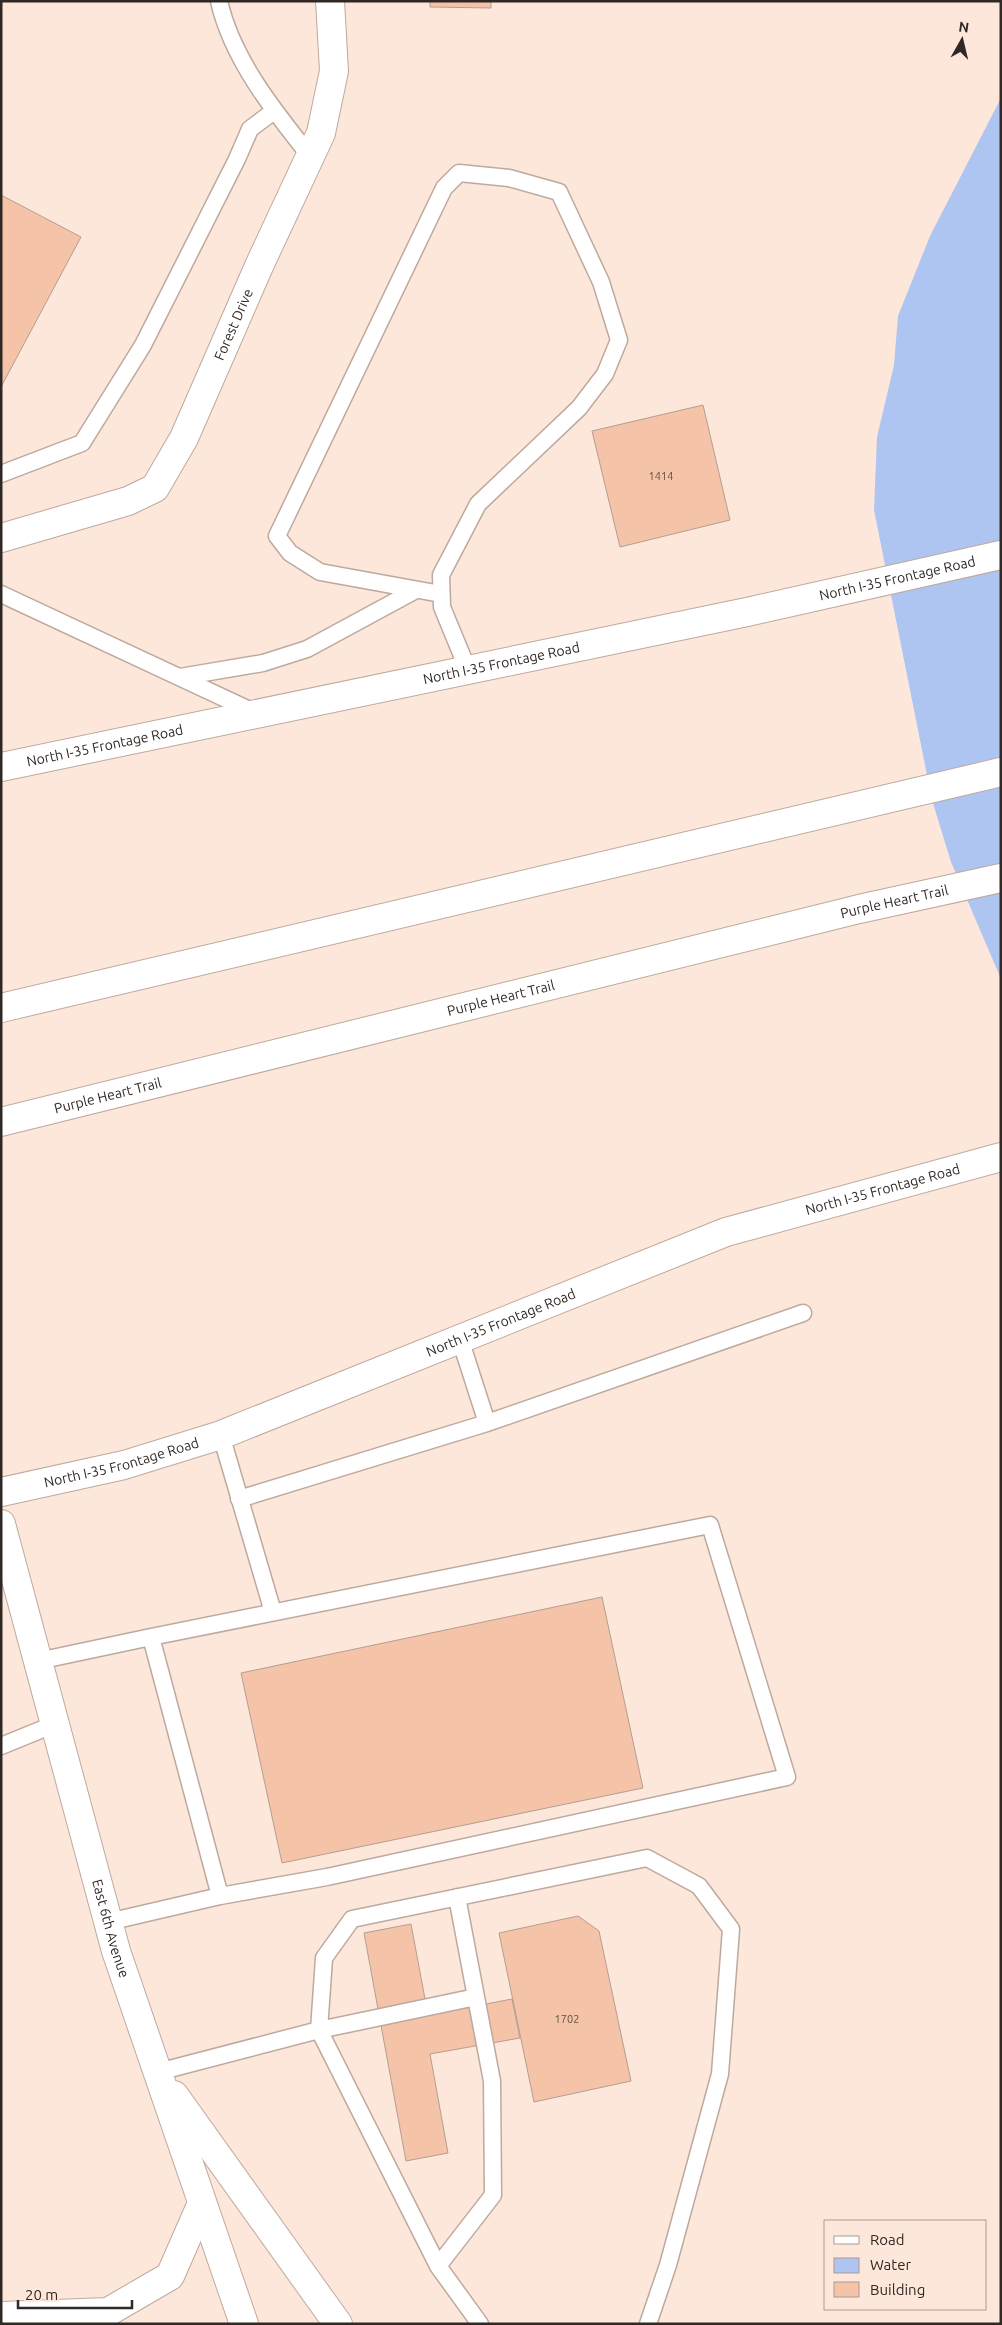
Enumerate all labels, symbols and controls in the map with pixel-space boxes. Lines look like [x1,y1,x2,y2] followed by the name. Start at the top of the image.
[937,15,987,65] north arrow
[958,18,970,36] text: N
[211,286,256,363] street label: Forest Drive
[649,470,673,482] house number: 1414
[818,553,977,604] street label: North I-35 Frontage Road
[422,639,581,687] street label: North I-35 Frontage Road
[25,721,185,770] street label: North I-35 Frontage Road
[839,882,950,921] street label: Purple Heart Trail
[445,977,557,1019] street label: Purple Heart Trail
[52,1074,163,1117] street label: Purple Heart Trail
[803,1161,962,1218] street label: North I-35 Frontage Road
[424,1285,578,1360] street label: North I-35 Frontage Road
[42,1434,201,1490] street label: North I-35 Frontage Road
[89,1877,133,1980] street label: East 6th Avenue
[555,2013,579,2025] house number: 1702
[824,2220,987,2310] legend
[870,2231,905,2248] text: Road
[870,2256,911,2273] text: Water
[18,2278,131,2310] scale bar
[870,2281,925,2298] text: Building
[25,2286,58,2303] text: 20 m

